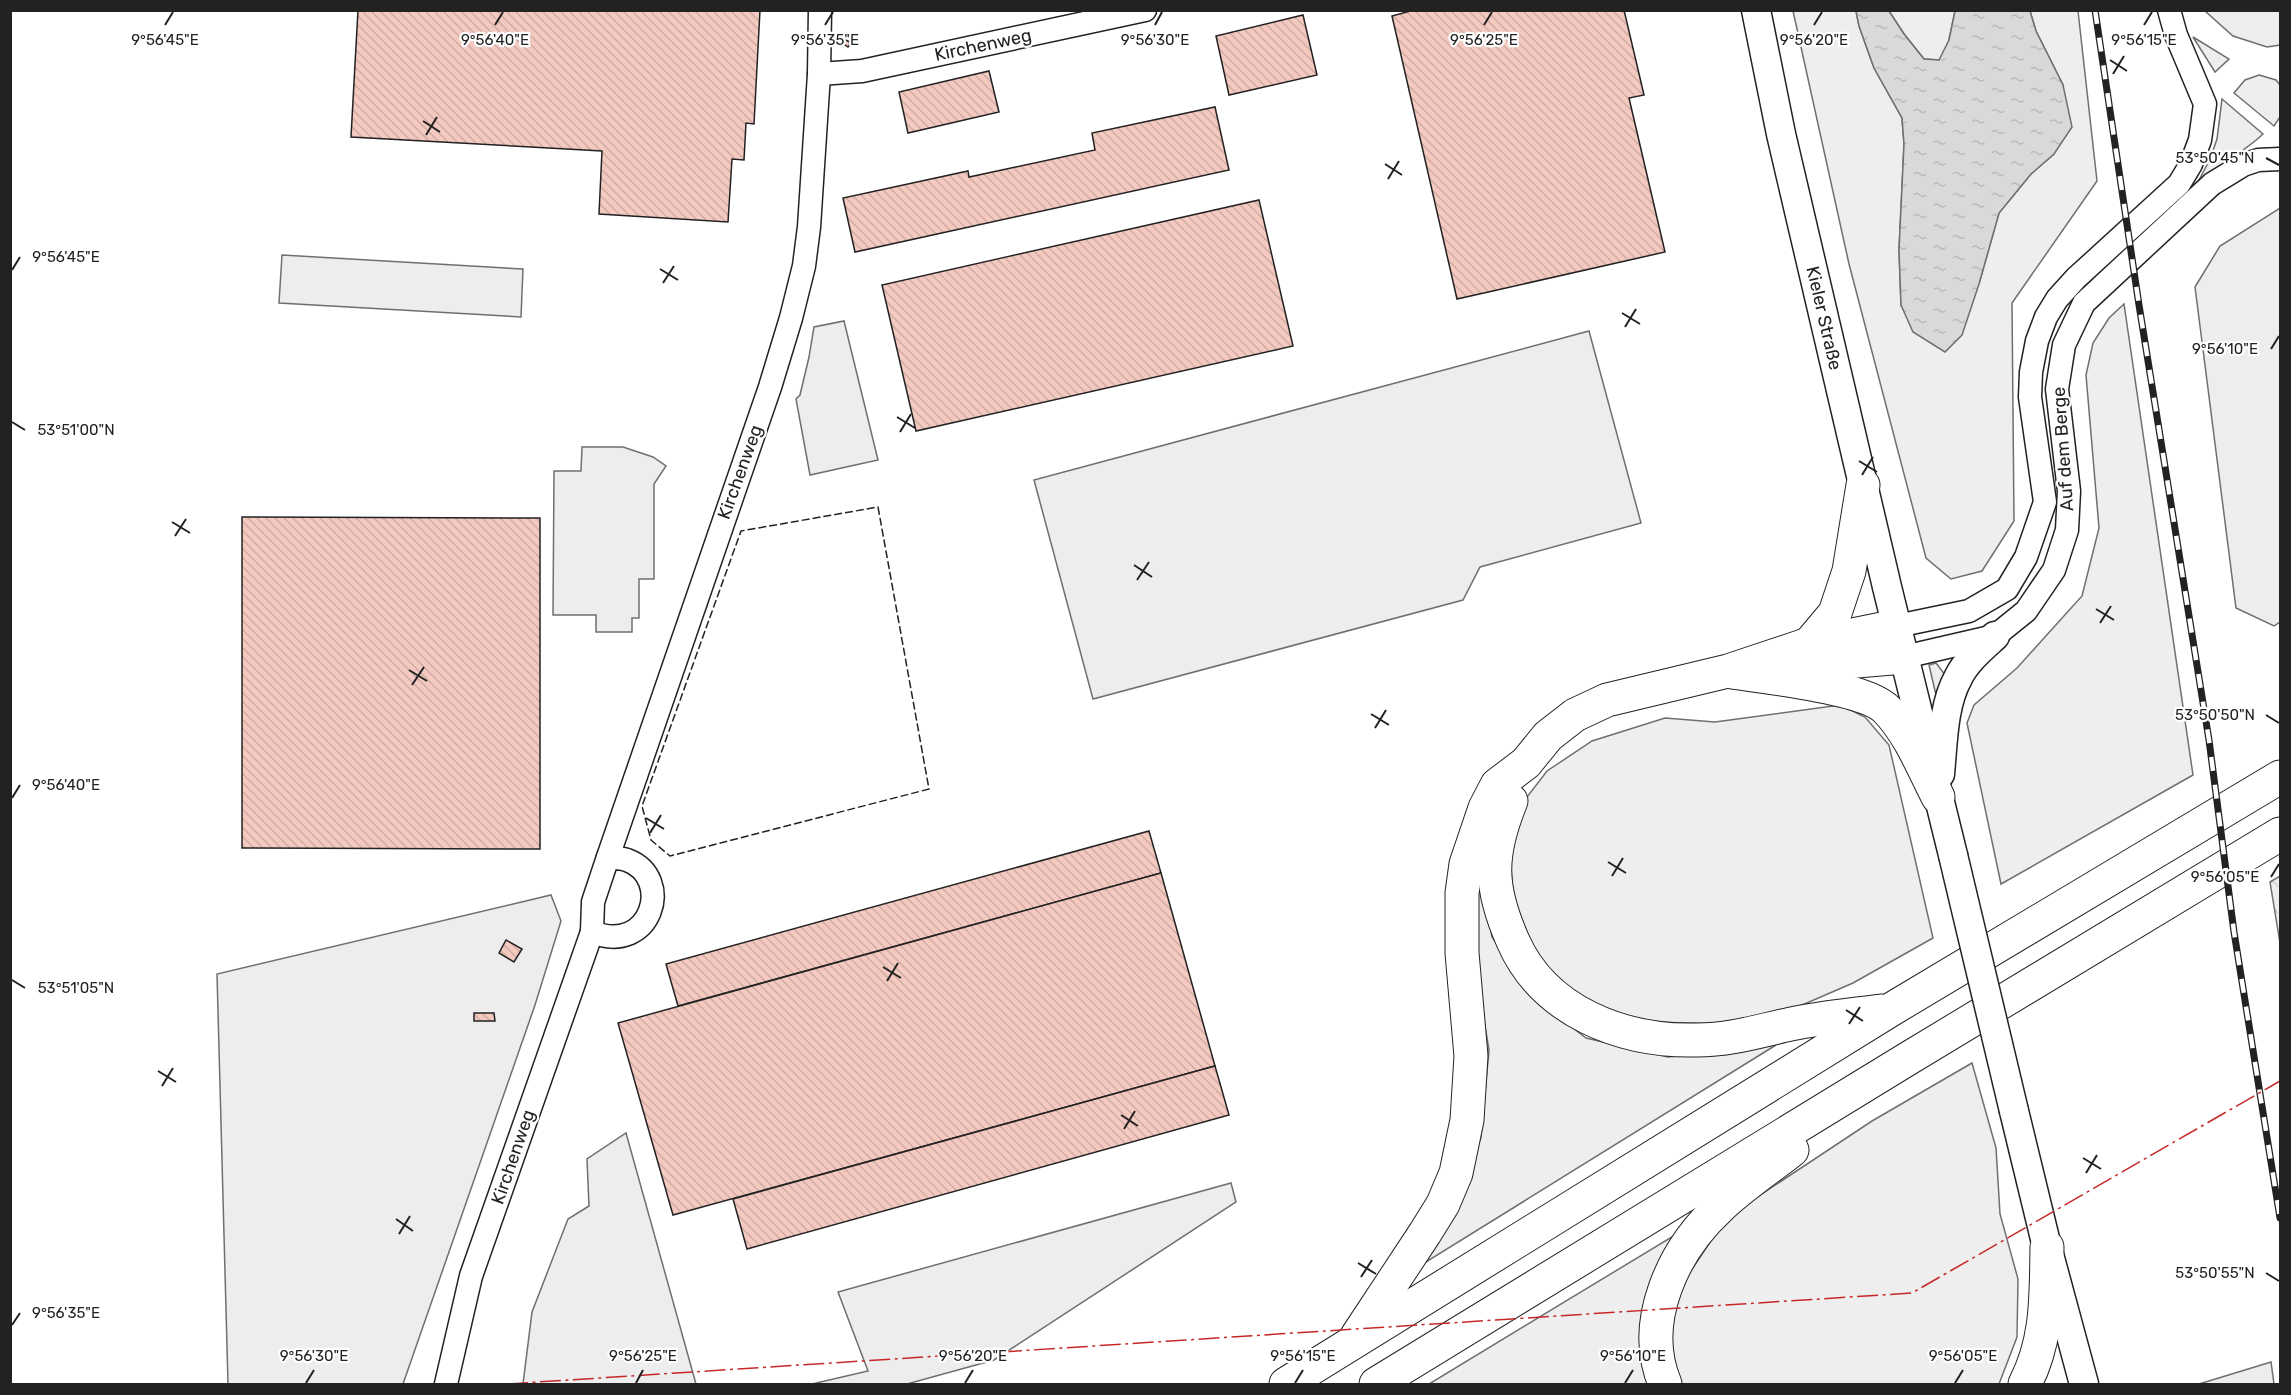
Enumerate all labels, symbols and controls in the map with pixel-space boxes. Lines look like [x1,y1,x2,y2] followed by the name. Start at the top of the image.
[932,24,1034,66] street label: Kirchenweg
[131,31,199,49] text: 9°56'45"E
[461,31,529,49] text: 9°56'40"E
[791,31,859,49] text: 9°56'35"E
[1121,31,1189,49] text: 9°56'30"E
[1450,31,1518,49] text: 9°56'25"E
[1780,31,1848,49] text: 9°56'20"E
[2111,31,2177,49] text: 9°56'15"E
[2176,149,2254,167] text: 53°50'45"N
[32,248,100,266] text: 9°56'45"E
[1801,264,1847,372] street label: Kieler Straße
[2192,340,2258,358] text: 9°56'10"E
[2048,386,2078,512] street label: Auf dem Berge
[37,421,115,439] text: 53°51'00"N
[713,422,767,522] street label: Kirchenweg
[2175,706,2255,724] text: 53°50'50"N
[32,776,100,794] text: 9°56'40"E
[2191,868,2259,886] text: 9°56'05"E
[38,979,114,997] text: 53°51'05"N
[487,1107,539,1207] street label: Kirchenweg
[2175,1264,2255,1282] text: 53°50'55"N
[32,1304,100,1322] text: 9°56'35"E
[280,1347,348,1365] text: 9°56'30"E
[609,1347,677,1365] text: 9°56'25"E
[939,1347,1007,1365] text: 9°56'20"E
[1270,1347,1336,1365] text: 9°56'15"E
[1600,1347,1666,1365] text: 9°56'10"E
[1929,1347,1997,1365] text: 9°56'05"E

